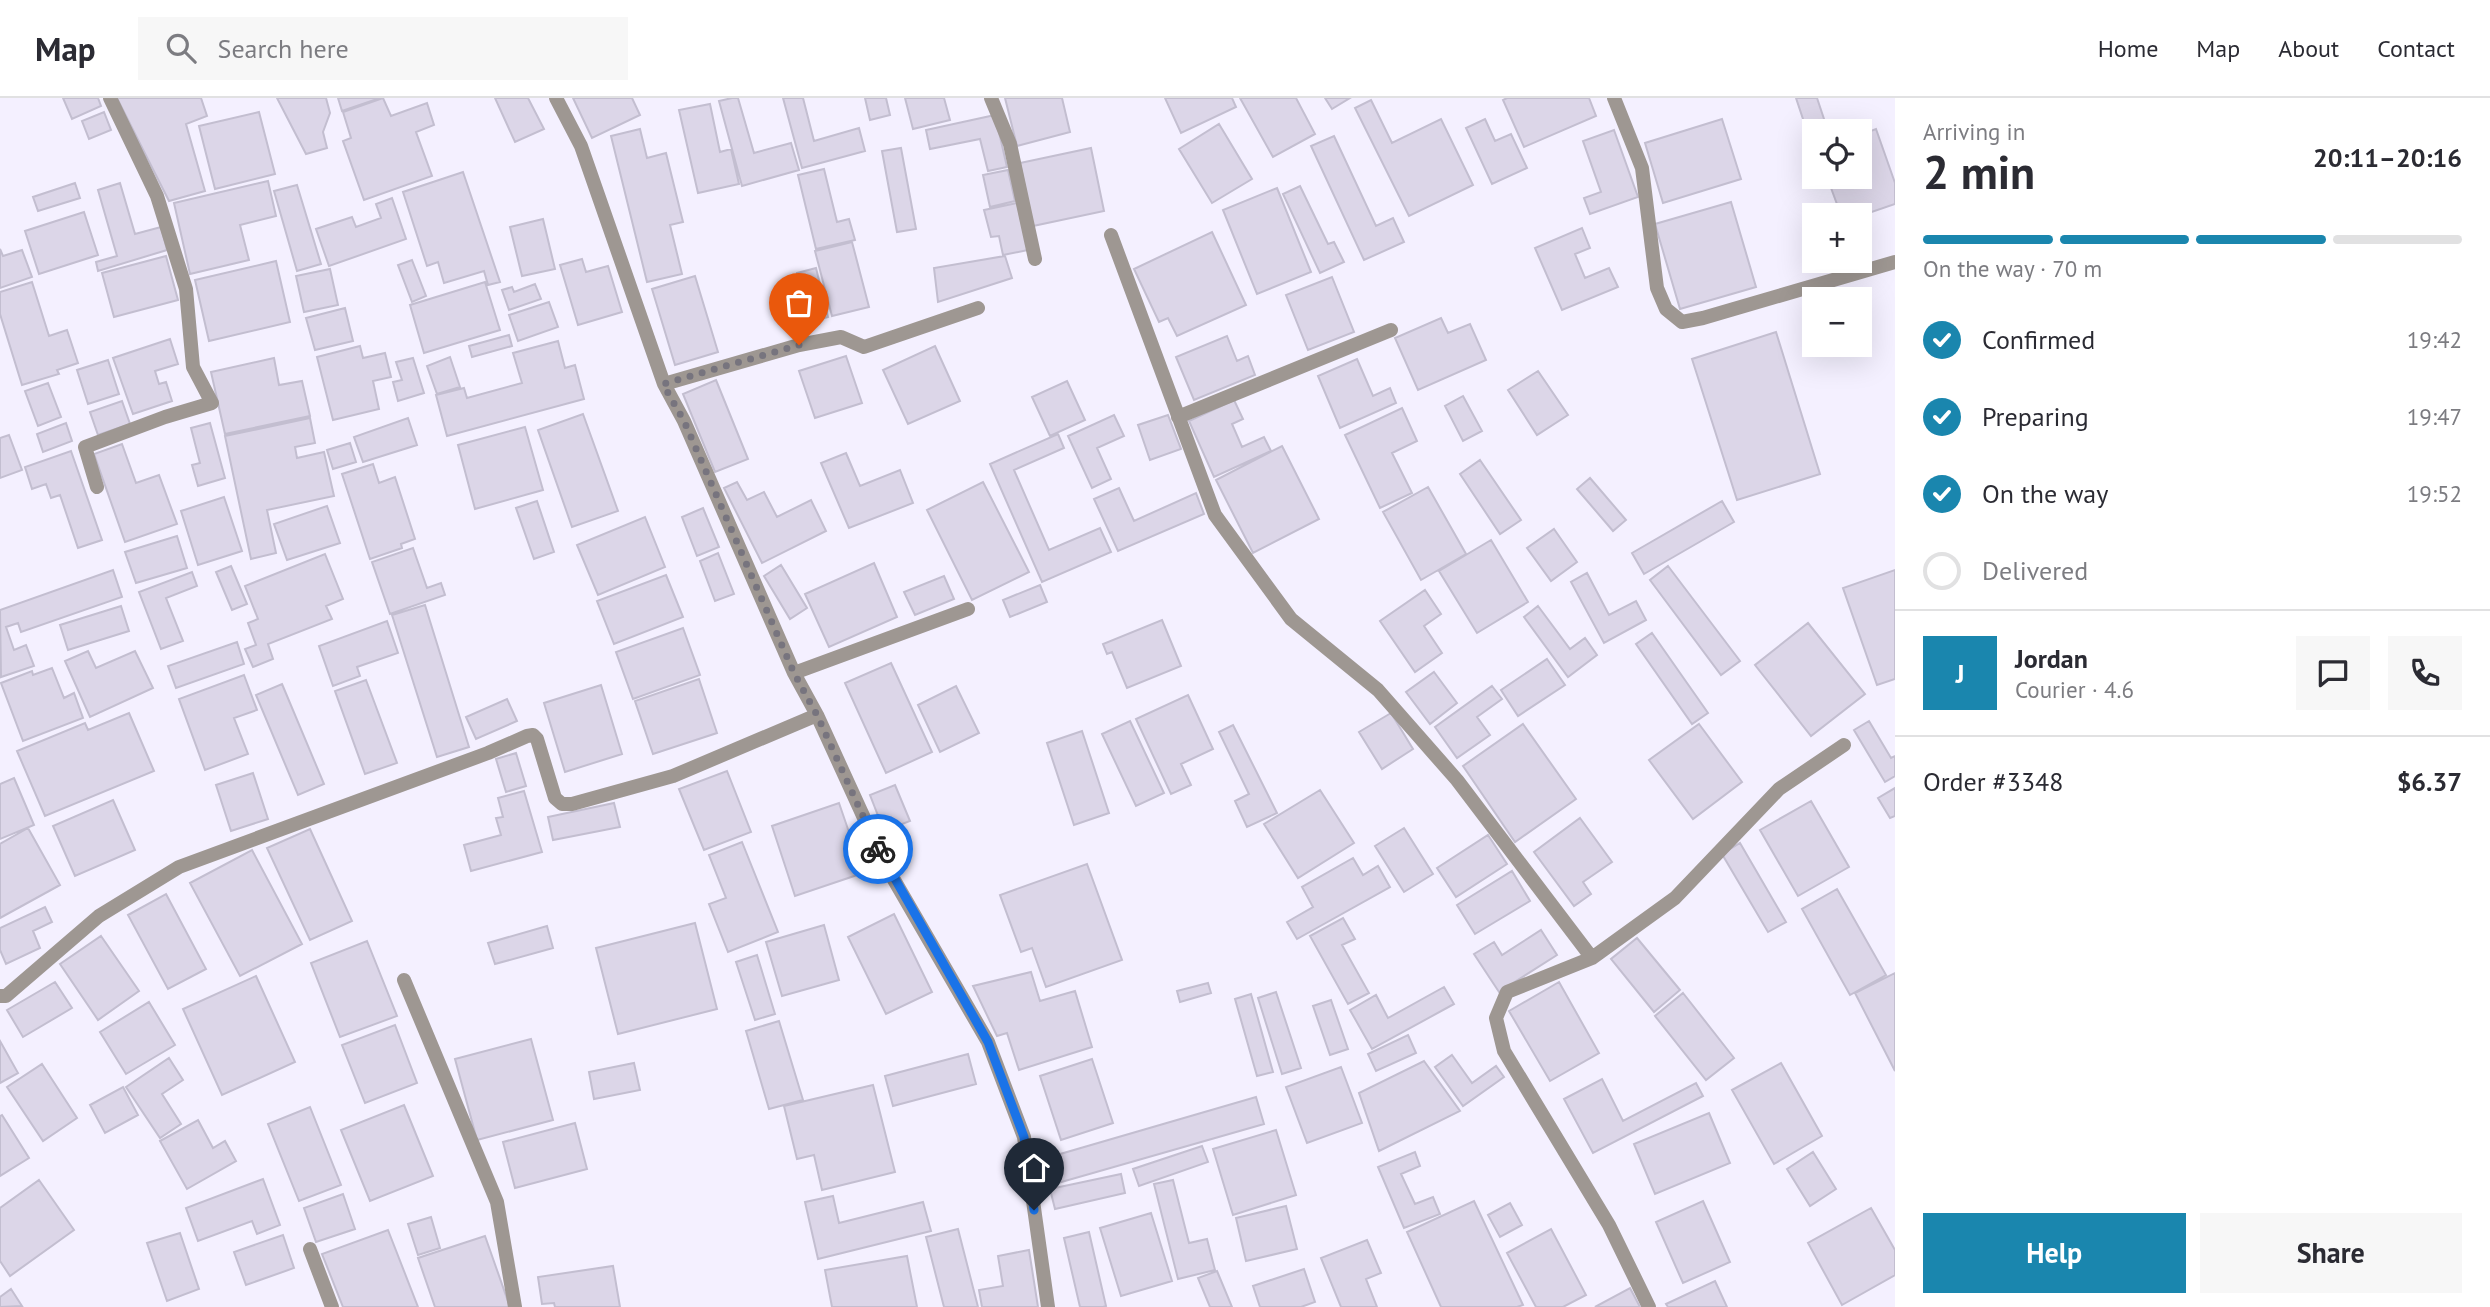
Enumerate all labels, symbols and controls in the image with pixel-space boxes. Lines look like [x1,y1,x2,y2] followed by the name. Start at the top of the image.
[138,17,628,80] search box
[35,27,96,70] text: Map
[162,29,200,67] icon: search
[218,32,349,65] text: Search here
[2098,33,2158,64] text: Home
[2196,33,2240,64] text: Map
[2278,33,2339,64] text: About
[2377,33,2455,64] text: Contact
[1923,117,2025,146] text: Arriving in
[1802,119,1872,357] map controls
[1802,119,1872,189] button: locate
[2313,141,2462,174] text: 20:11–20:16
[1923,142,2035,202] text: 2 min
[1802,203,1872,273] button: +
[1923,254,2102,283] text: On the way · 70 m
[769,273,829,345] pin
[780,284,818,322] icon: bag
[1802,287,1872,357] button: −
[1923,321,1961,359] icon: check
[1982,323,2095,356] text: Confirmed
[2407,325,2462,354] text: 19:42
[1923,398,1961,436] icon: check
[1982,400,2089,433] text: Preparing
[2407,402,2462,431] text: 19:47
[1923,475,1961,513] icon: check
[1982,477,2108,510] text: On the way
[2407,479,2462,508] text: 19:52
[1982,554,2088,587] text: Delivered
[2296,636,2370,710] button: chat
[2388,636,2462,710] button: phone
[2015,642,2088,675] text: Jordan
[1956,657,1964,690] text: J
[2015,675,2134,704] text: Courier · 4.6
[1923,765,2063,798] text: Order #3348
[2397,765,2462,798] text: $6.37
[843,814,913,884] courier
[859,830,897,868] icon: bike
[1004,1138,1064,1210] pin
[1015,1149,1053,1187] icon: home
[1923,1213,2186,1293] button: Help
[2200,1213,2462,1293] button: Share

